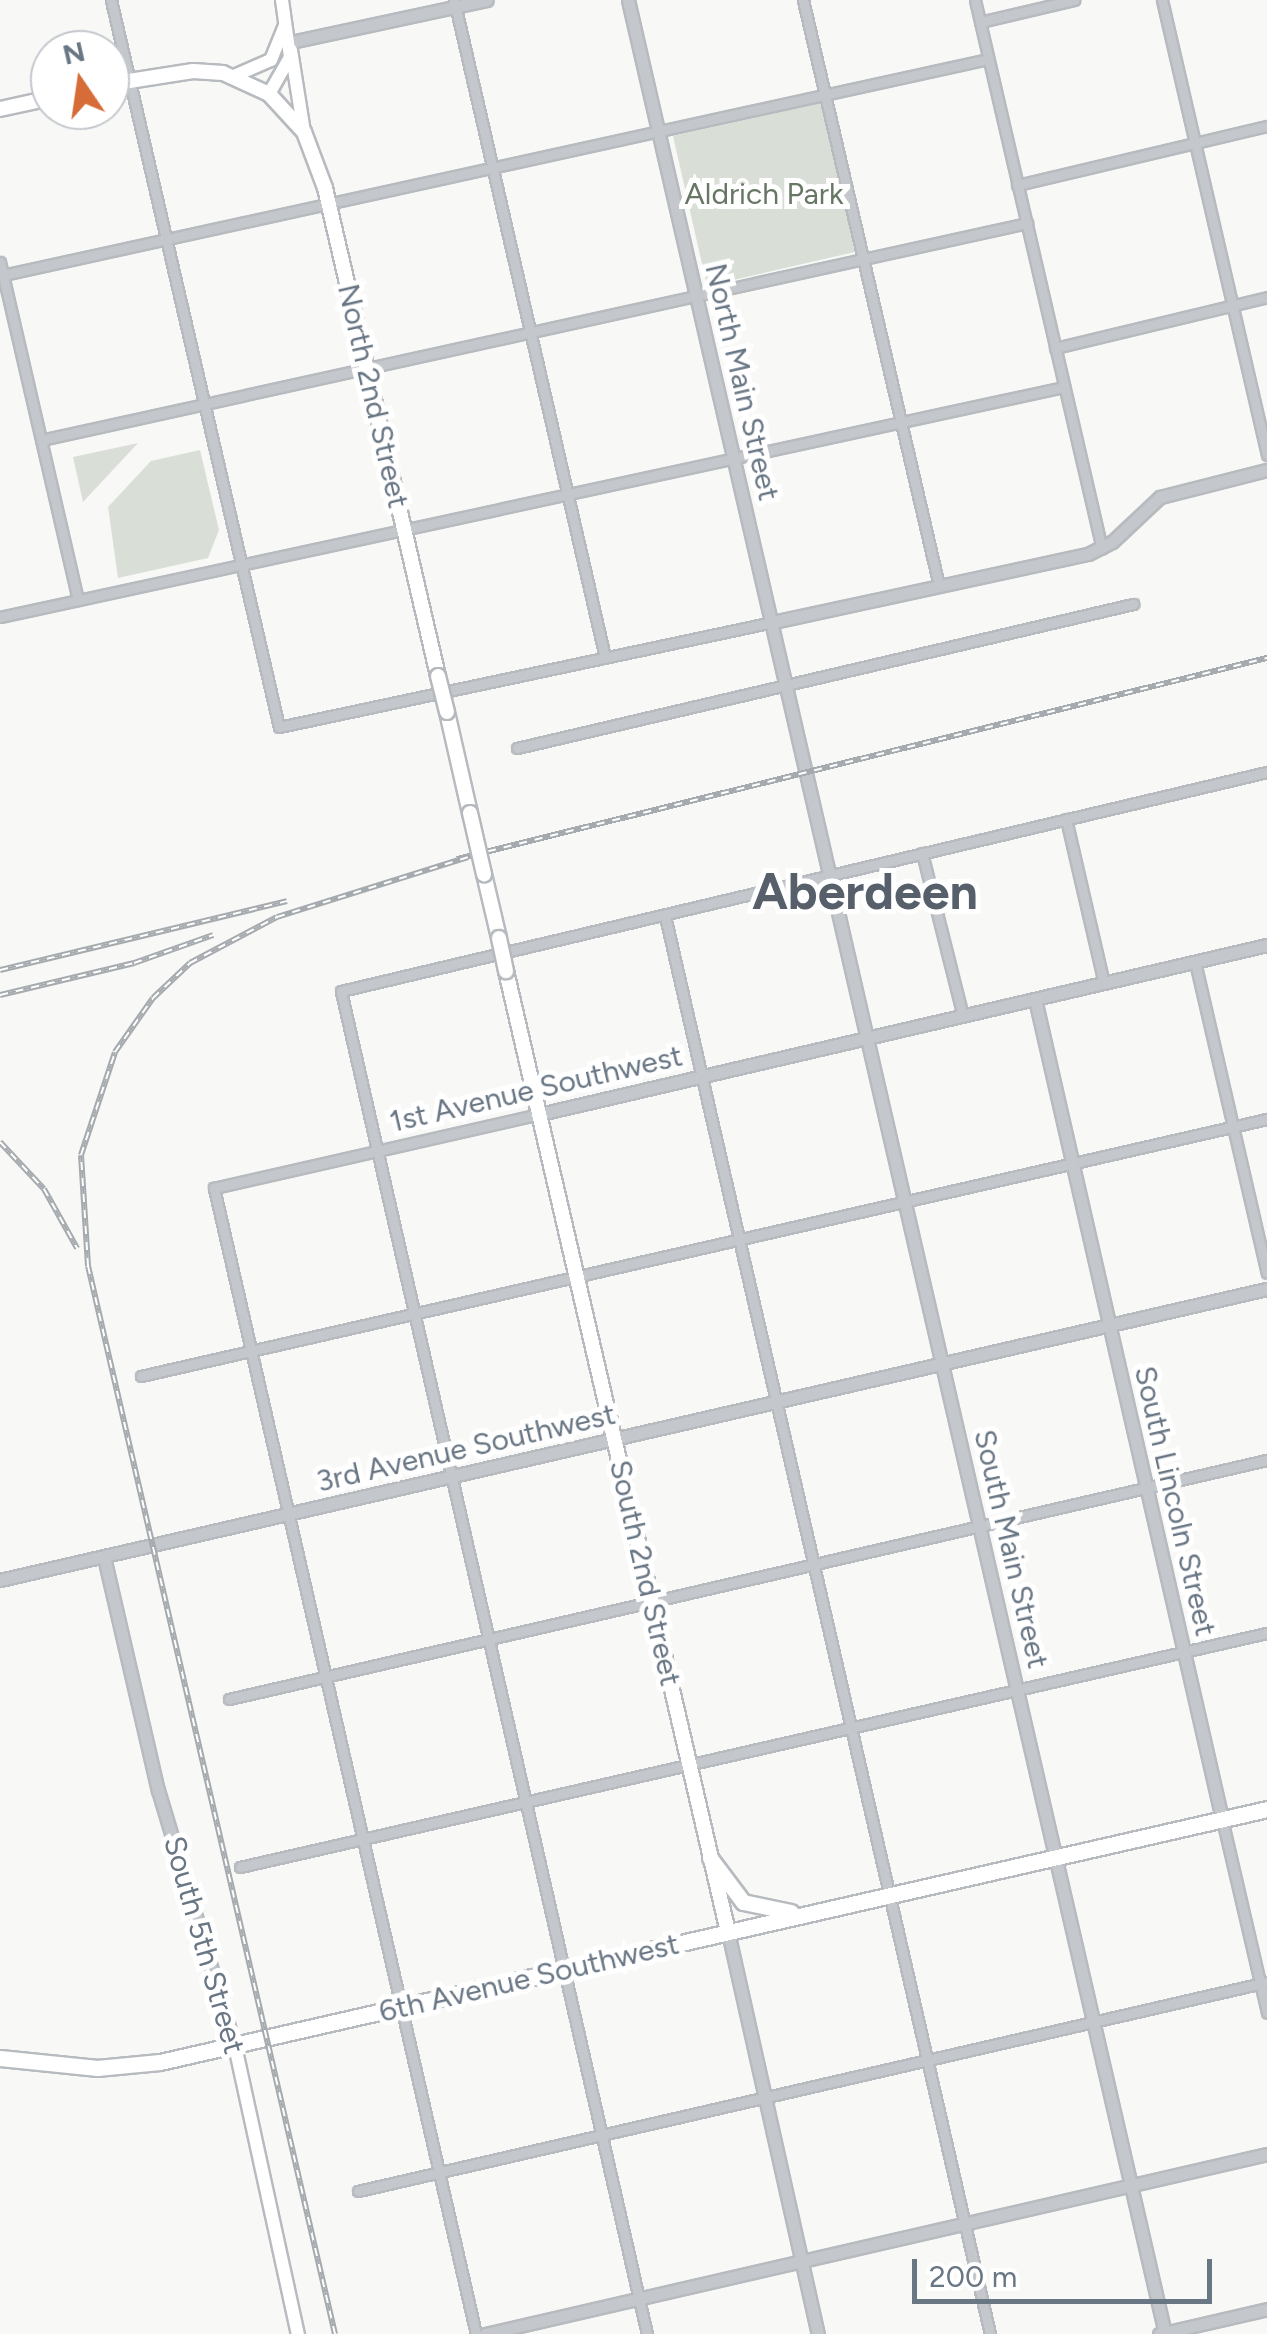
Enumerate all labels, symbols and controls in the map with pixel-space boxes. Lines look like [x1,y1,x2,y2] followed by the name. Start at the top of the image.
[30,30,130,130] north arrow
[59,34,88,72] text: N
[684,176,844,212] park label: Aldrich Park
[697,260,787,504] street label: North Main Street
[330,281,416,511] street label: North 2nd Street
[752,862,978,922] district label: Aberdeen
[386,1038,686,1140] street label: 1st Avenue Southwest
[1126,1363,1224,1639] street label: South Lincoln Street
[313,1396,619,1500] street label: 3rd Avenue Southwest
[966,1426,1056,1672] street label: South Main Street
[602,1457,688,1689] street label: South 2nd Street
[156,1832,252,2058] street label: South 5th Street
[376,1926,682,2030] street label: 6th Avenue Southwest
[917,2239,1217,2301] scale bar
[929,2258,1017,2295] text: 200 m

